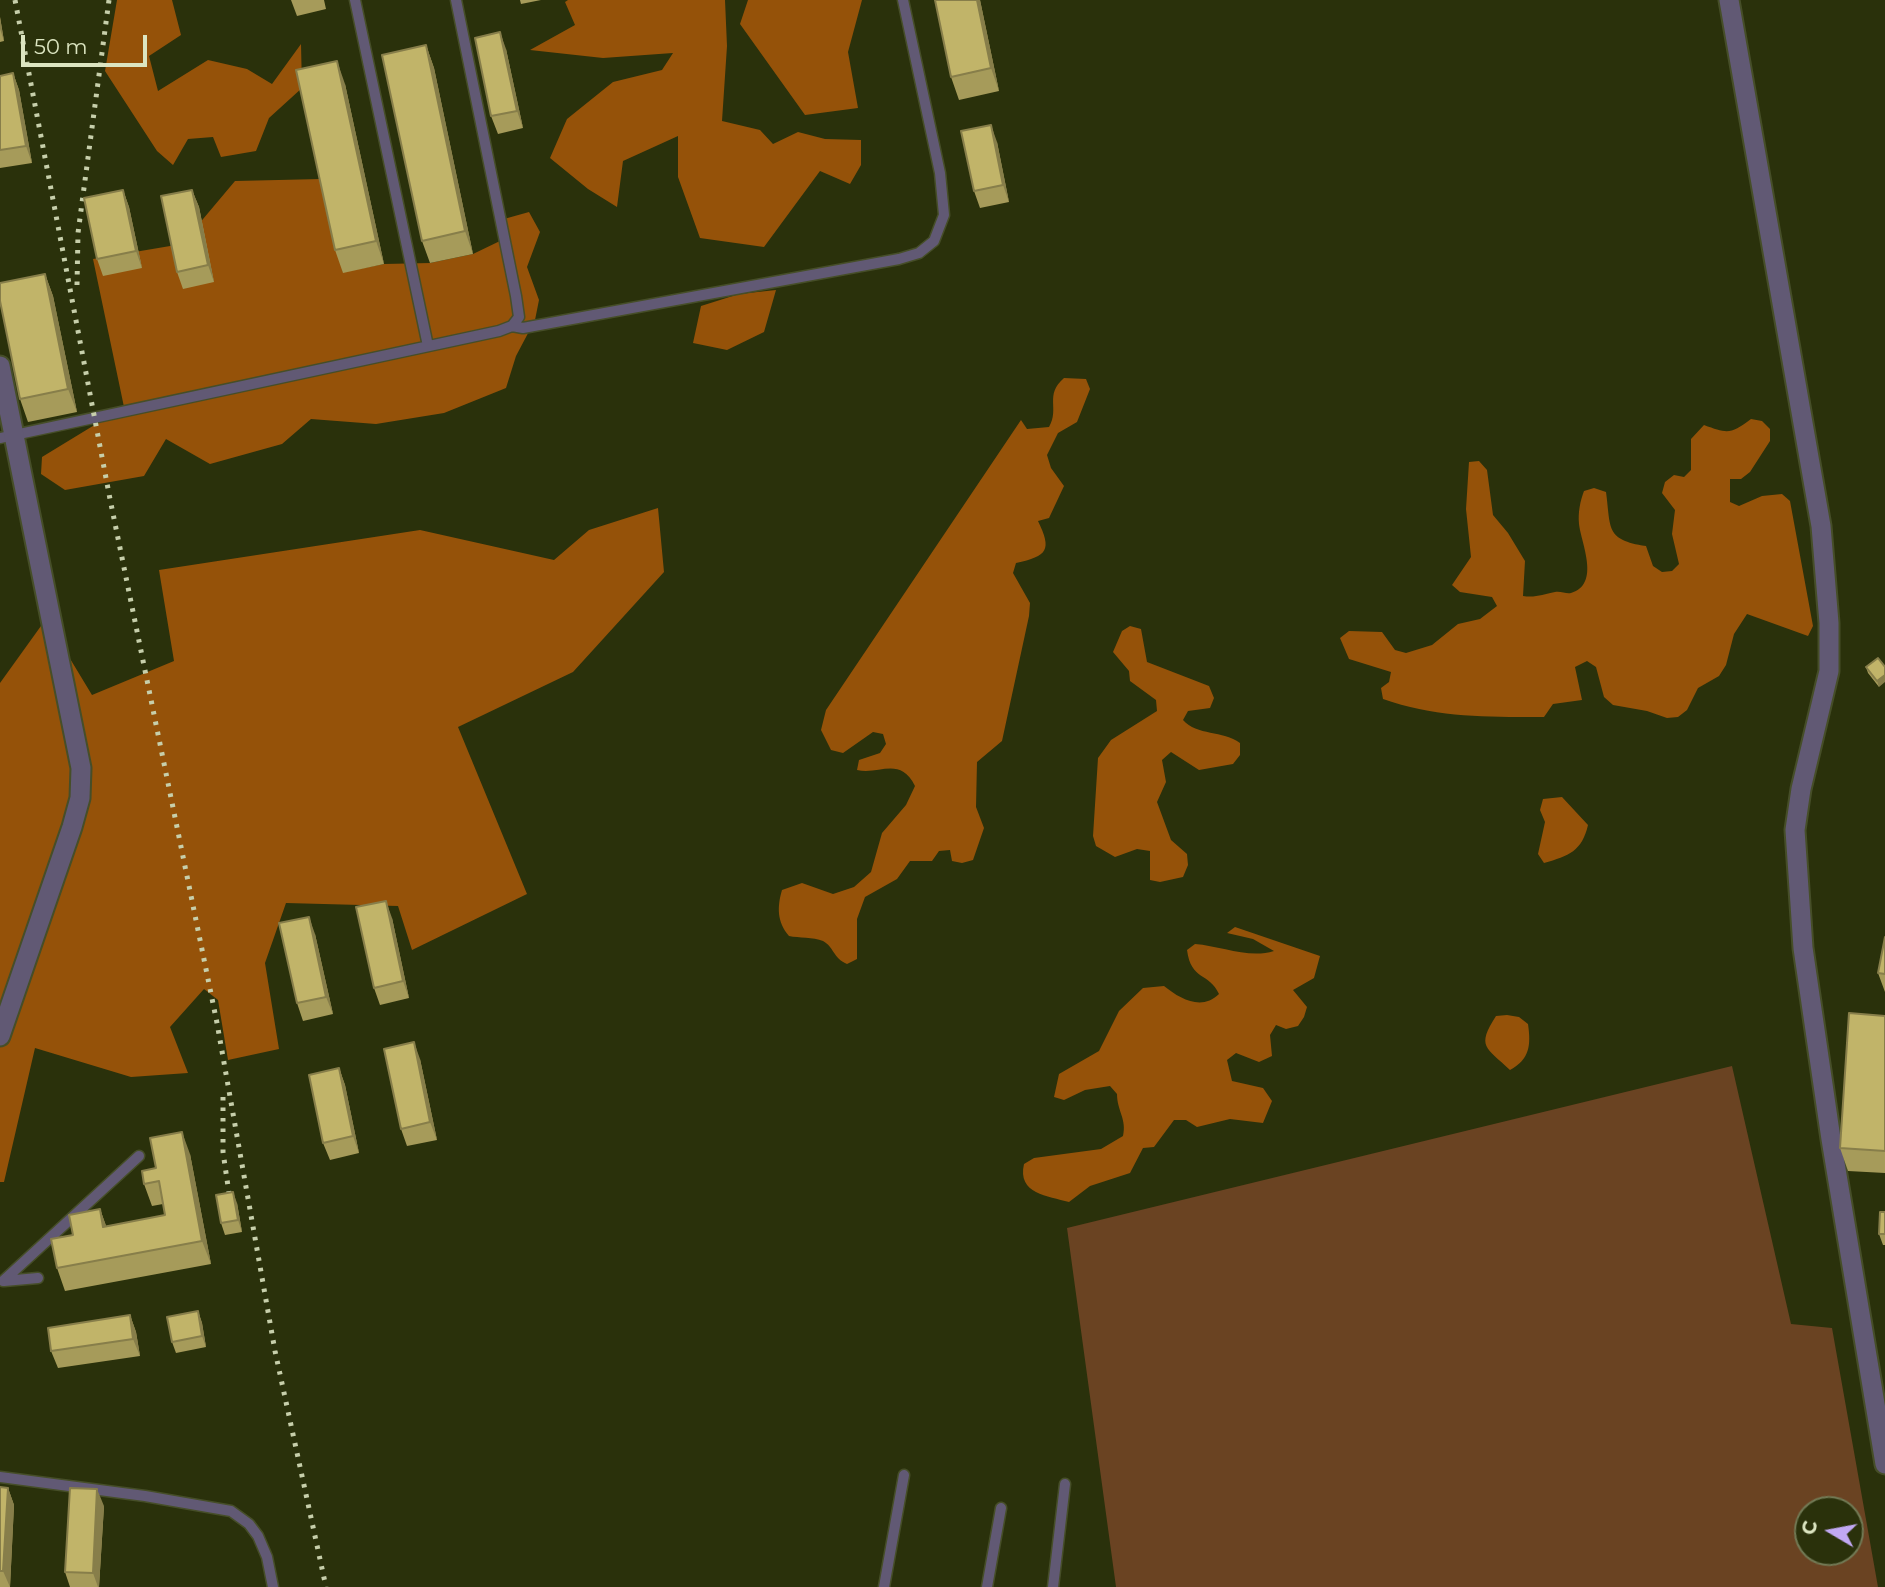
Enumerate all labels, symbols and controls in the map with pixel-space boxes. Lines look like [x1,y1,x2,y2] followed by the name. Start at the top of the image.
[24,21,150,65] scale bar
[34,34,88,59] text: 50 m
[1794,1496,1864,1566] north arrow
[1797,1519,1822,1536] text: С

